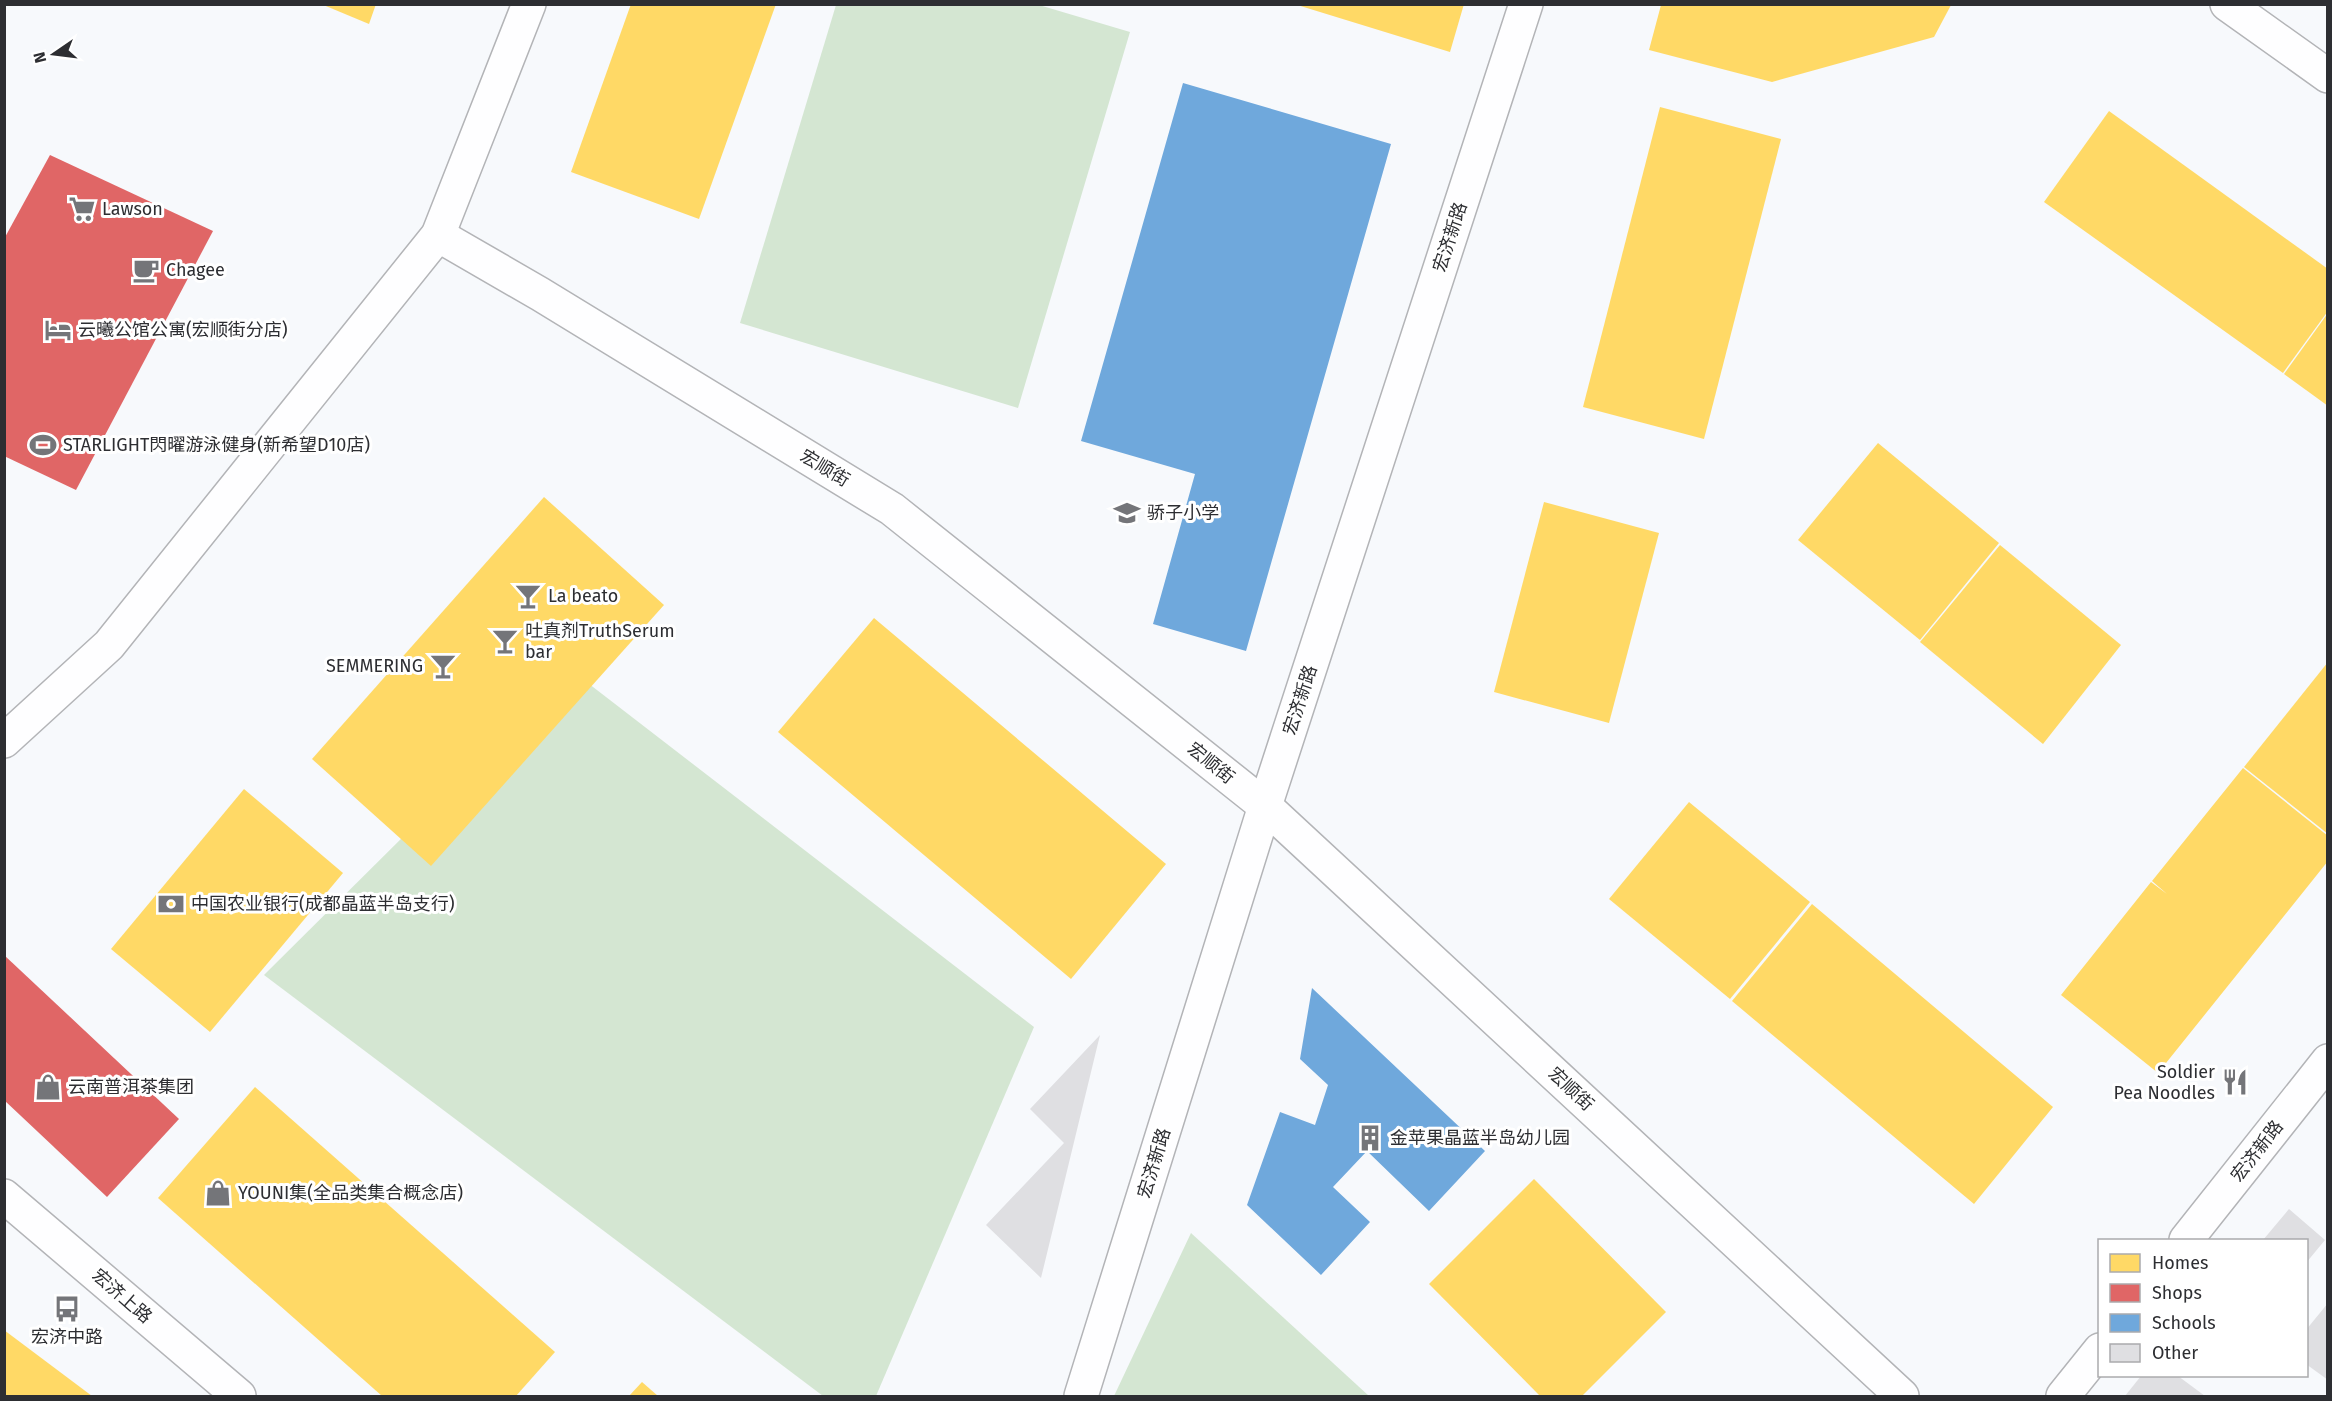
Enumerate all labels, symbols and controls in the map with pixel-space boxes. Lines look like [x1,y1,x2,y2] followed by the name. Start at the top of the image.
[24,24,84,84] north arrow
[29,50,50,65] text: N
[67,194,97,224] supermarket icon: Lawson
[102,198,163,220] place label: Lawson
[1428,199,1472,275] street label: 宏济新路
[131,255,161,285] cafe icon: Chagee
[166,259,225,281] place label: Chagee
[43,315,73,345] hotel icon: 云曦公馆公寓(宏顺街分店)
[78,319,288,341] place label: 云曦公馆公寓(宏顺街分店)
[28,430,58,460] sports icon: STARLIGHT閃曜游泳健身(新希望D10店)
[63,434,370,456] place label: STARLIGHT閃曜游泳健身(新希望D10店)
[796,445,854,491] street label: 宏顺街
[1112,498,1142,528] school or university icon: 骄子小学
[1147,502,1219,524] place label: 骄子小学
[513,581,543,611] bar icon: La beato
[548,585,618,607] place label: La beato
[525,620,675,663] place label: 吐真剂TruthSerum bar
[490,626,520,656] bar icon: 吐真剂TruthSerum bar
[428,651,458,681] bar icon: SEMMERING
[326,655,423,677] place label: SEMMERING
[1278,662,1322,738] street label: 宏济新路
[1183,737,1239,789] street label: 宏顺街
[156,889,186,919] bank icon: 中国农业银行(成都晶蓝半岛支行)
[191,893,455,915] place label: 中国农业银行(成都晶蓝半岛支行)
[2113,1061,2215,1104] place label: Soldier Pea Noodles
[1544,1063,1598,1115] street label: 宏顺街
[2220,1067,2250,1097] restaurant icon: Soldier Pea Noodles
[33,1072,63,1102] shop icon: 云南普洱茶集团
[68,1076,194,1098] place label: 云南普洱茶集团
[2226,1116,2288,1186] street label: 宏济新路
[1355,1123,1385,1153] building icon: 金苹果晶蓝半岛幼儿园
[1133,1125,1175,1201] street label: 宏济新路
[1390,1127,1570,1149] place label: 金苹果晶蓝半岛幼儿园
[203,1178,233,1208] shop icon: YOUNI集(全品类集合概念店)
[238,1182,463,1204] place label: YOUNI集(全品类集合概念店)
[2098,1239,2308,1377] legend
[2152,1252,2208,1274] text: Homes
[88,1264,156,1328] street label: 宏济上路
[2152,1282,2202,1304] text: Shops
[52,1294,82,1324] bus stop icon: 宏济中路
[2152,1312,2216,1334] text: Schools
[31,1326,103,1348] place label: 宏济中路
[2152,1342,2198,1364] text: Other

